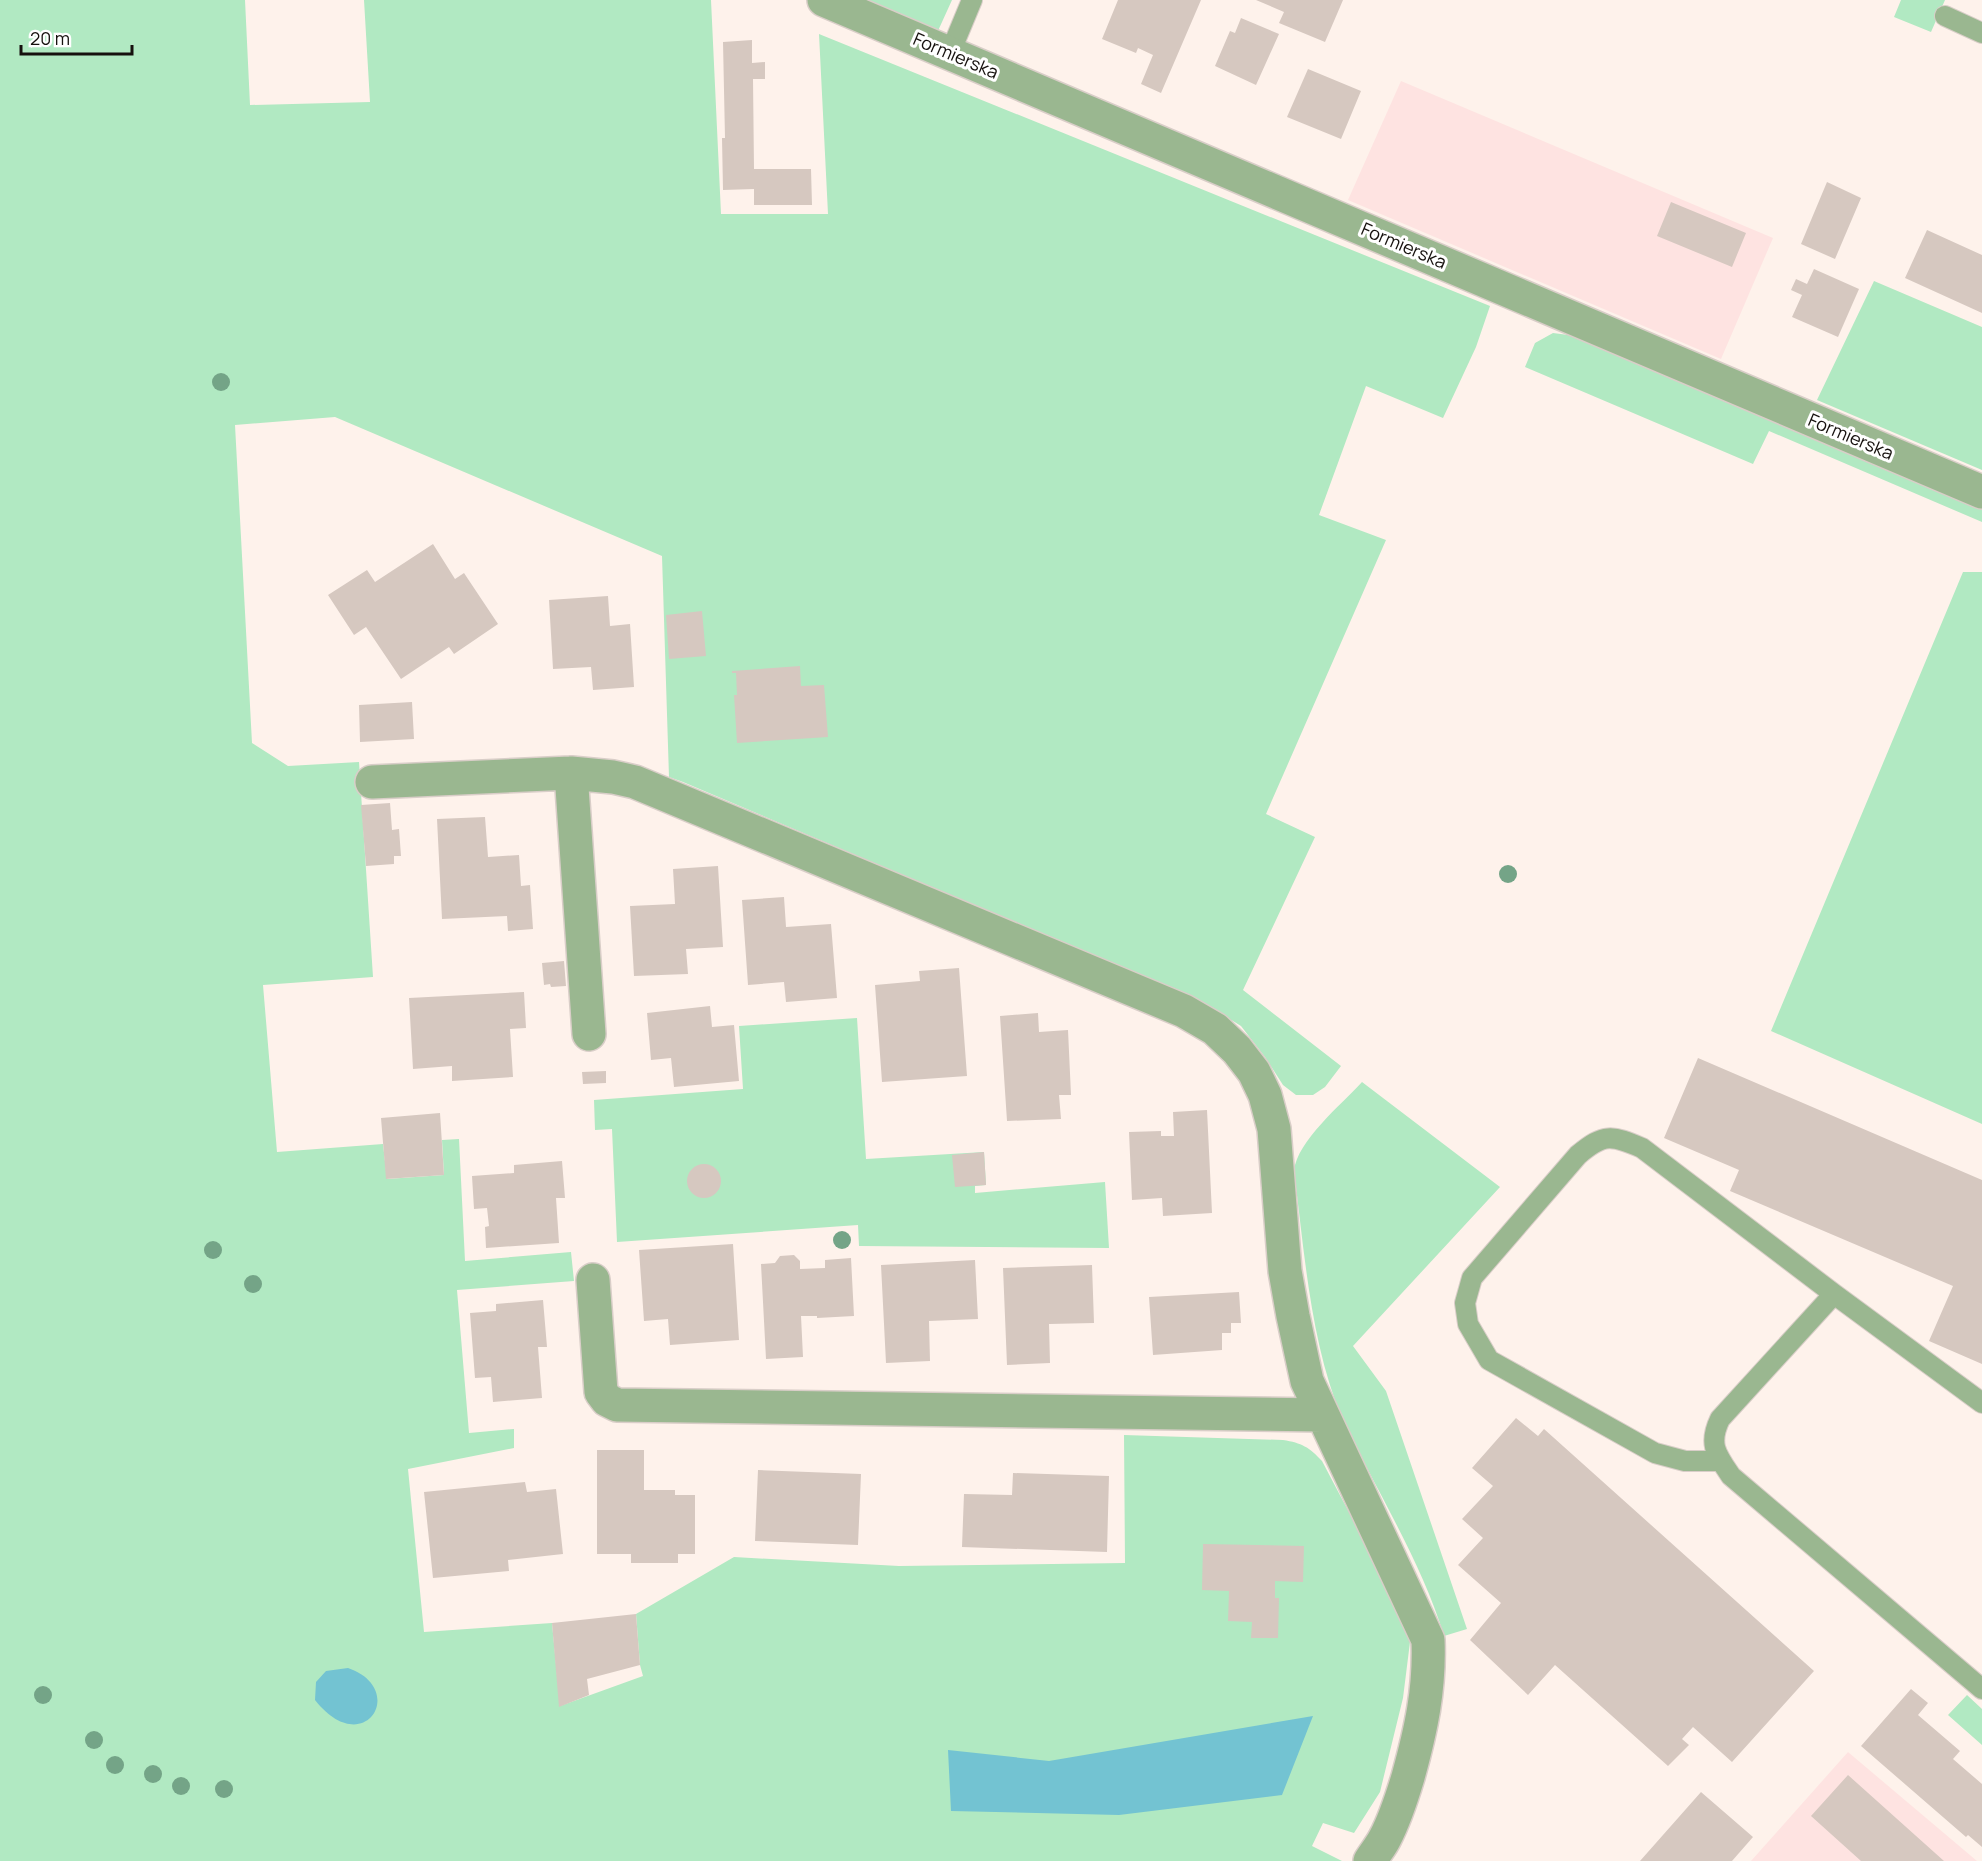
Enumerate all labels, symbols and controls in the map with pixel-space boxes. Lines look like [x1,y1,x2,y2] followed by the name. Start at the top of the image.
[21,18,132,56] scale bar
[30,26,70,50] text: 20 m
[910,26,1002,84] street label: Formierska
[1358,216,1450,274] street label: Formierska
[1805,407,1897,465] street label: Formierska

